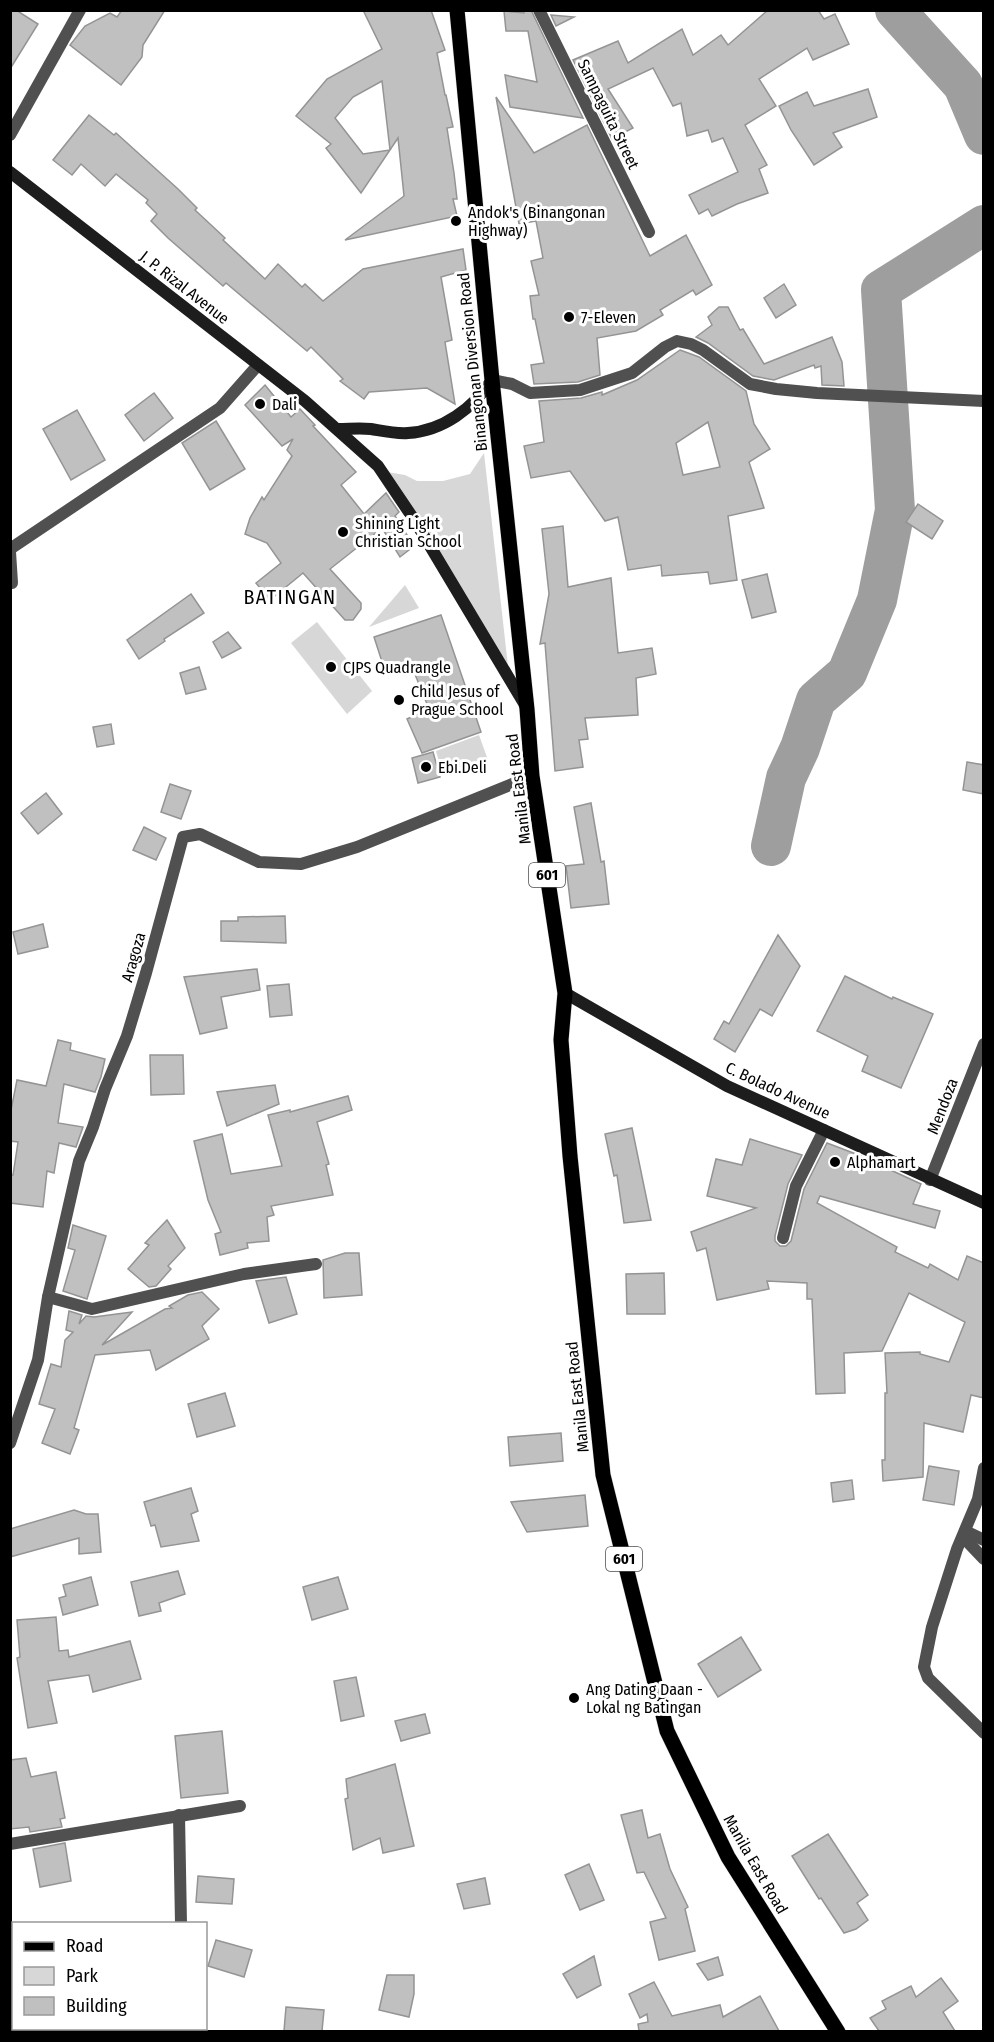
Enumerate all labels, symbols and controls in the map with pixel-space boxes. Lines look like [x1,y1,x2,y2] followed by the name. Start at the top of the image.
[574,56,644,173] street label: Sampaguita Street
[468,203,606,240] place label: Andok's (Binangonan Highway)
[449,214,463,228] marker: Andok's (Binangonan Highway)
[136,247,233,328] street label: J. P. Rizal Avenue
[454,271,491,452] street label: Binangonan Diversion Road
[581,308,636,327] place label: 7-Eleven
[562,310,576,324] marker: 7-Eleven
[272,395,297,414] place label: Dali
[253,397,267,411] marker: Dali
[355,514,461,551] place label: Shining Light Christian School
[336,525,350,539] marker: Shining Light Christian School
[243,585,337,609] district label: BATINGAN
[343,658,451,677] place label: CJPS Quadrangle
[324,660,338,674] marker: CJPS Quadrangle
[411,682,503,719] place label: Child Jesus of Prague School
[392,693,406,707] marker: Child Jesus of Prague School
[502,732,535,845] street label: Manila East Road
[438,758,487,777] place label: Ebi.Deli
[419,760,433,774] marker: Ebi.Deli
[529,863,565,887] road number: 601
[117,930,150,984] street label: Aragoza
[722,1058,833,1123] street label: C. Bolado Avenue
[923,1075,962,1137] street label: Mendoza
[847,1153,916,1172] place label: Alphamart
[828,1155,842,1169] marker: Alphamart
[562,1341,593,1453] street label: Manila East Road
[606,1547,642,1571] road number: 601
[586,1680,703,1717] place label: Ang Dating Daan - Lokal ng Batingan
[567,1691,581,1705] marker: Ang Dating Daan - Lokal ng Batingan
[719,1811,792,1917] street label: Manila East Road
[12,1922,207,2030] legend
[66,1935,103,1957] text: Road
[66,1965,99,1987] text: Park
[66,1995,127,2017] text: Building

